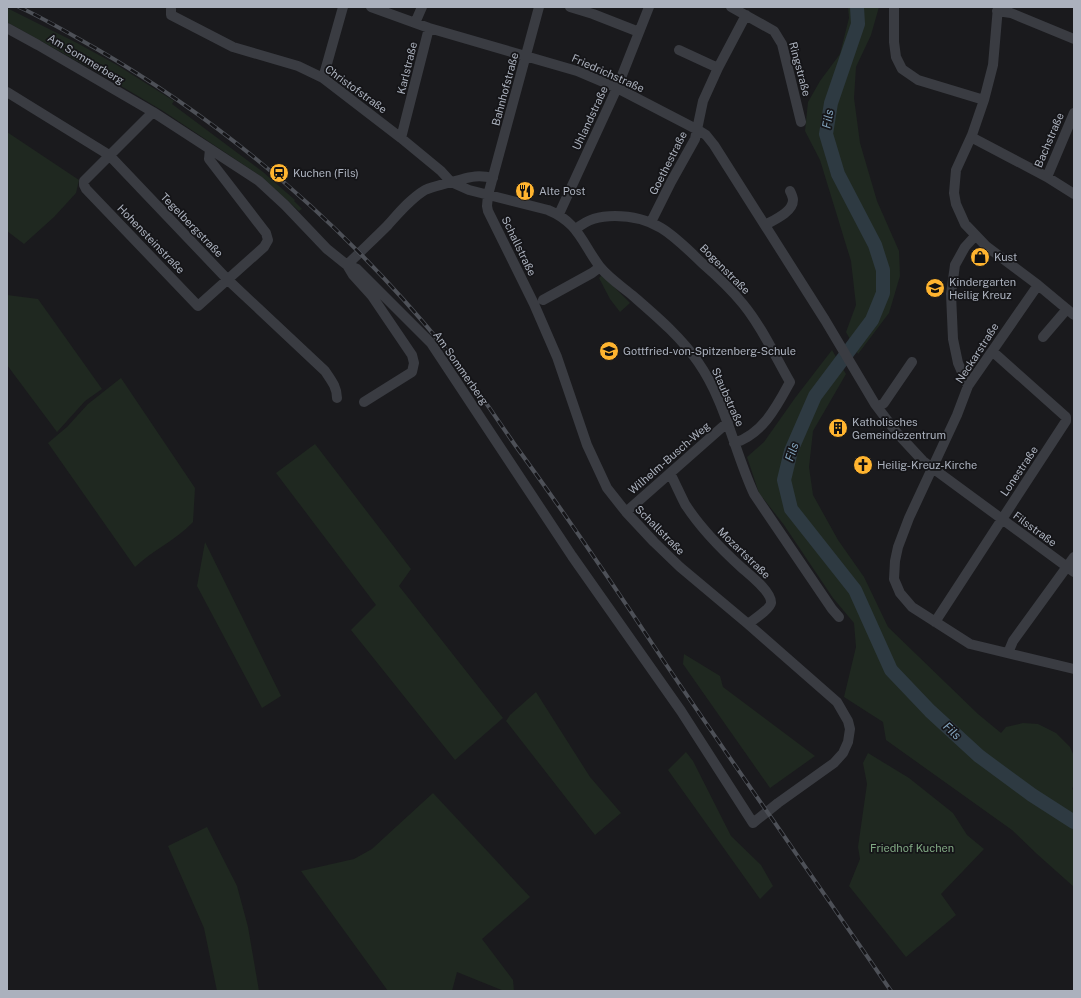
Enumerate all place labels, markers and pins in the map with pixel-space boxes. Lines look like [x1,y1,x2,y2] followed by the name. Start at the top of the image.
[268,162,290,184] station icon: Kuchen (Fils)
[293,167,359,179] place label: Kuchen (Fils)
[514,180,536,202] restaurant icon: Alte Post
[539,185,586,197] place label: Alte Post
[969,246,991,268] shop icon: Kust
[994,251,1017,263] place label: Kust
[949,276,1016,301] place label: Kindergarten Heilig Kreuz
[924,277,946,299] school or university icon: Kindergarten Heilig Kreuz
[598,340,620,362] school or university icon: Gottfried-von-Spitzenberg-Schule
[623,345,796,357] place label: Gottfried-von-Spitzenberg-Schule
[852,416,946,441] place label: Katholisches Gemeindezentrum
[827,417,849,439] building icon: Katholisches Gemeindezentrum
[852,454,874,476] church icon: Heilig-Kreuz-Kirche
[877,459,977,471] place label: Heilig-Kreuz-Kirche

